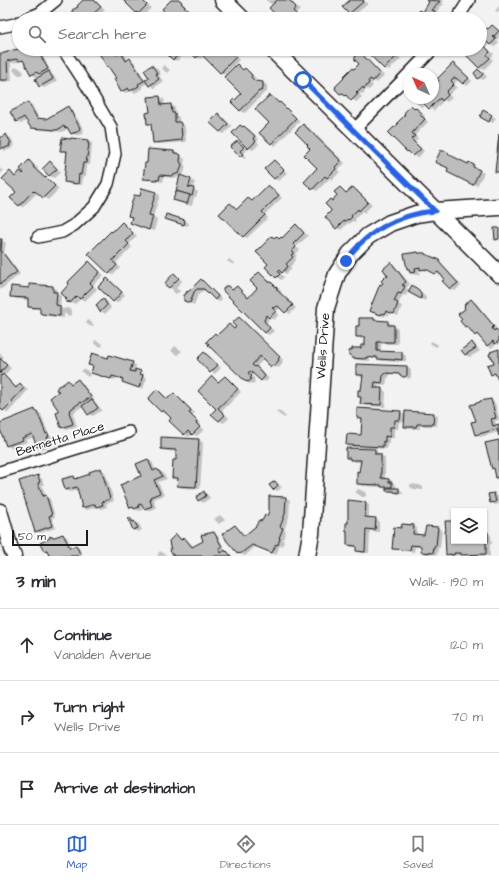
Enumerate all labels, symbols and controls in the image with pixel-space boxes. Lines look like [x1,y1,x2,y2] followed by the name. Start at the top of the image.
[12,12,487,56] search box
[26,23,48,45] icon: search
[58,24,147,45] text: Search here
[403,68,439,104] north arrow
[294,71,312,89] route start
[337,252,355,270] route end
[312,312,334,380] street label: Wells Drive
[14,417,106,461] street label: Bernetta Place
[451,508,487,544] map controls
[451,508,487,544] button: layers
[12,528,88,547] scale bar
[18,529,46,544] text: 50 m
[16,570,56,594] text: 3 min
[409,573,483,591] text: Walk · 190 m
[54,625,112,646] text: Continue
[16,634,38,656] icon: ahead
[450,636,483,654] text: 120 m
[54,646,152,664] text: Vanalden Avenue
[54,697,125,718] text: Turn right
[16,706,38,728] icon: right
[451,708,483,726] text: 70 m
[54,718,120,736] text: Wells Drive
[16,778,38,800] icon: arrive
[54,778,195,799] text: Arrive at destination
[66,833,88,872] tab: Map
[220,833,271,872] tab: Directions
[403,833,433,872] tab: Saved

